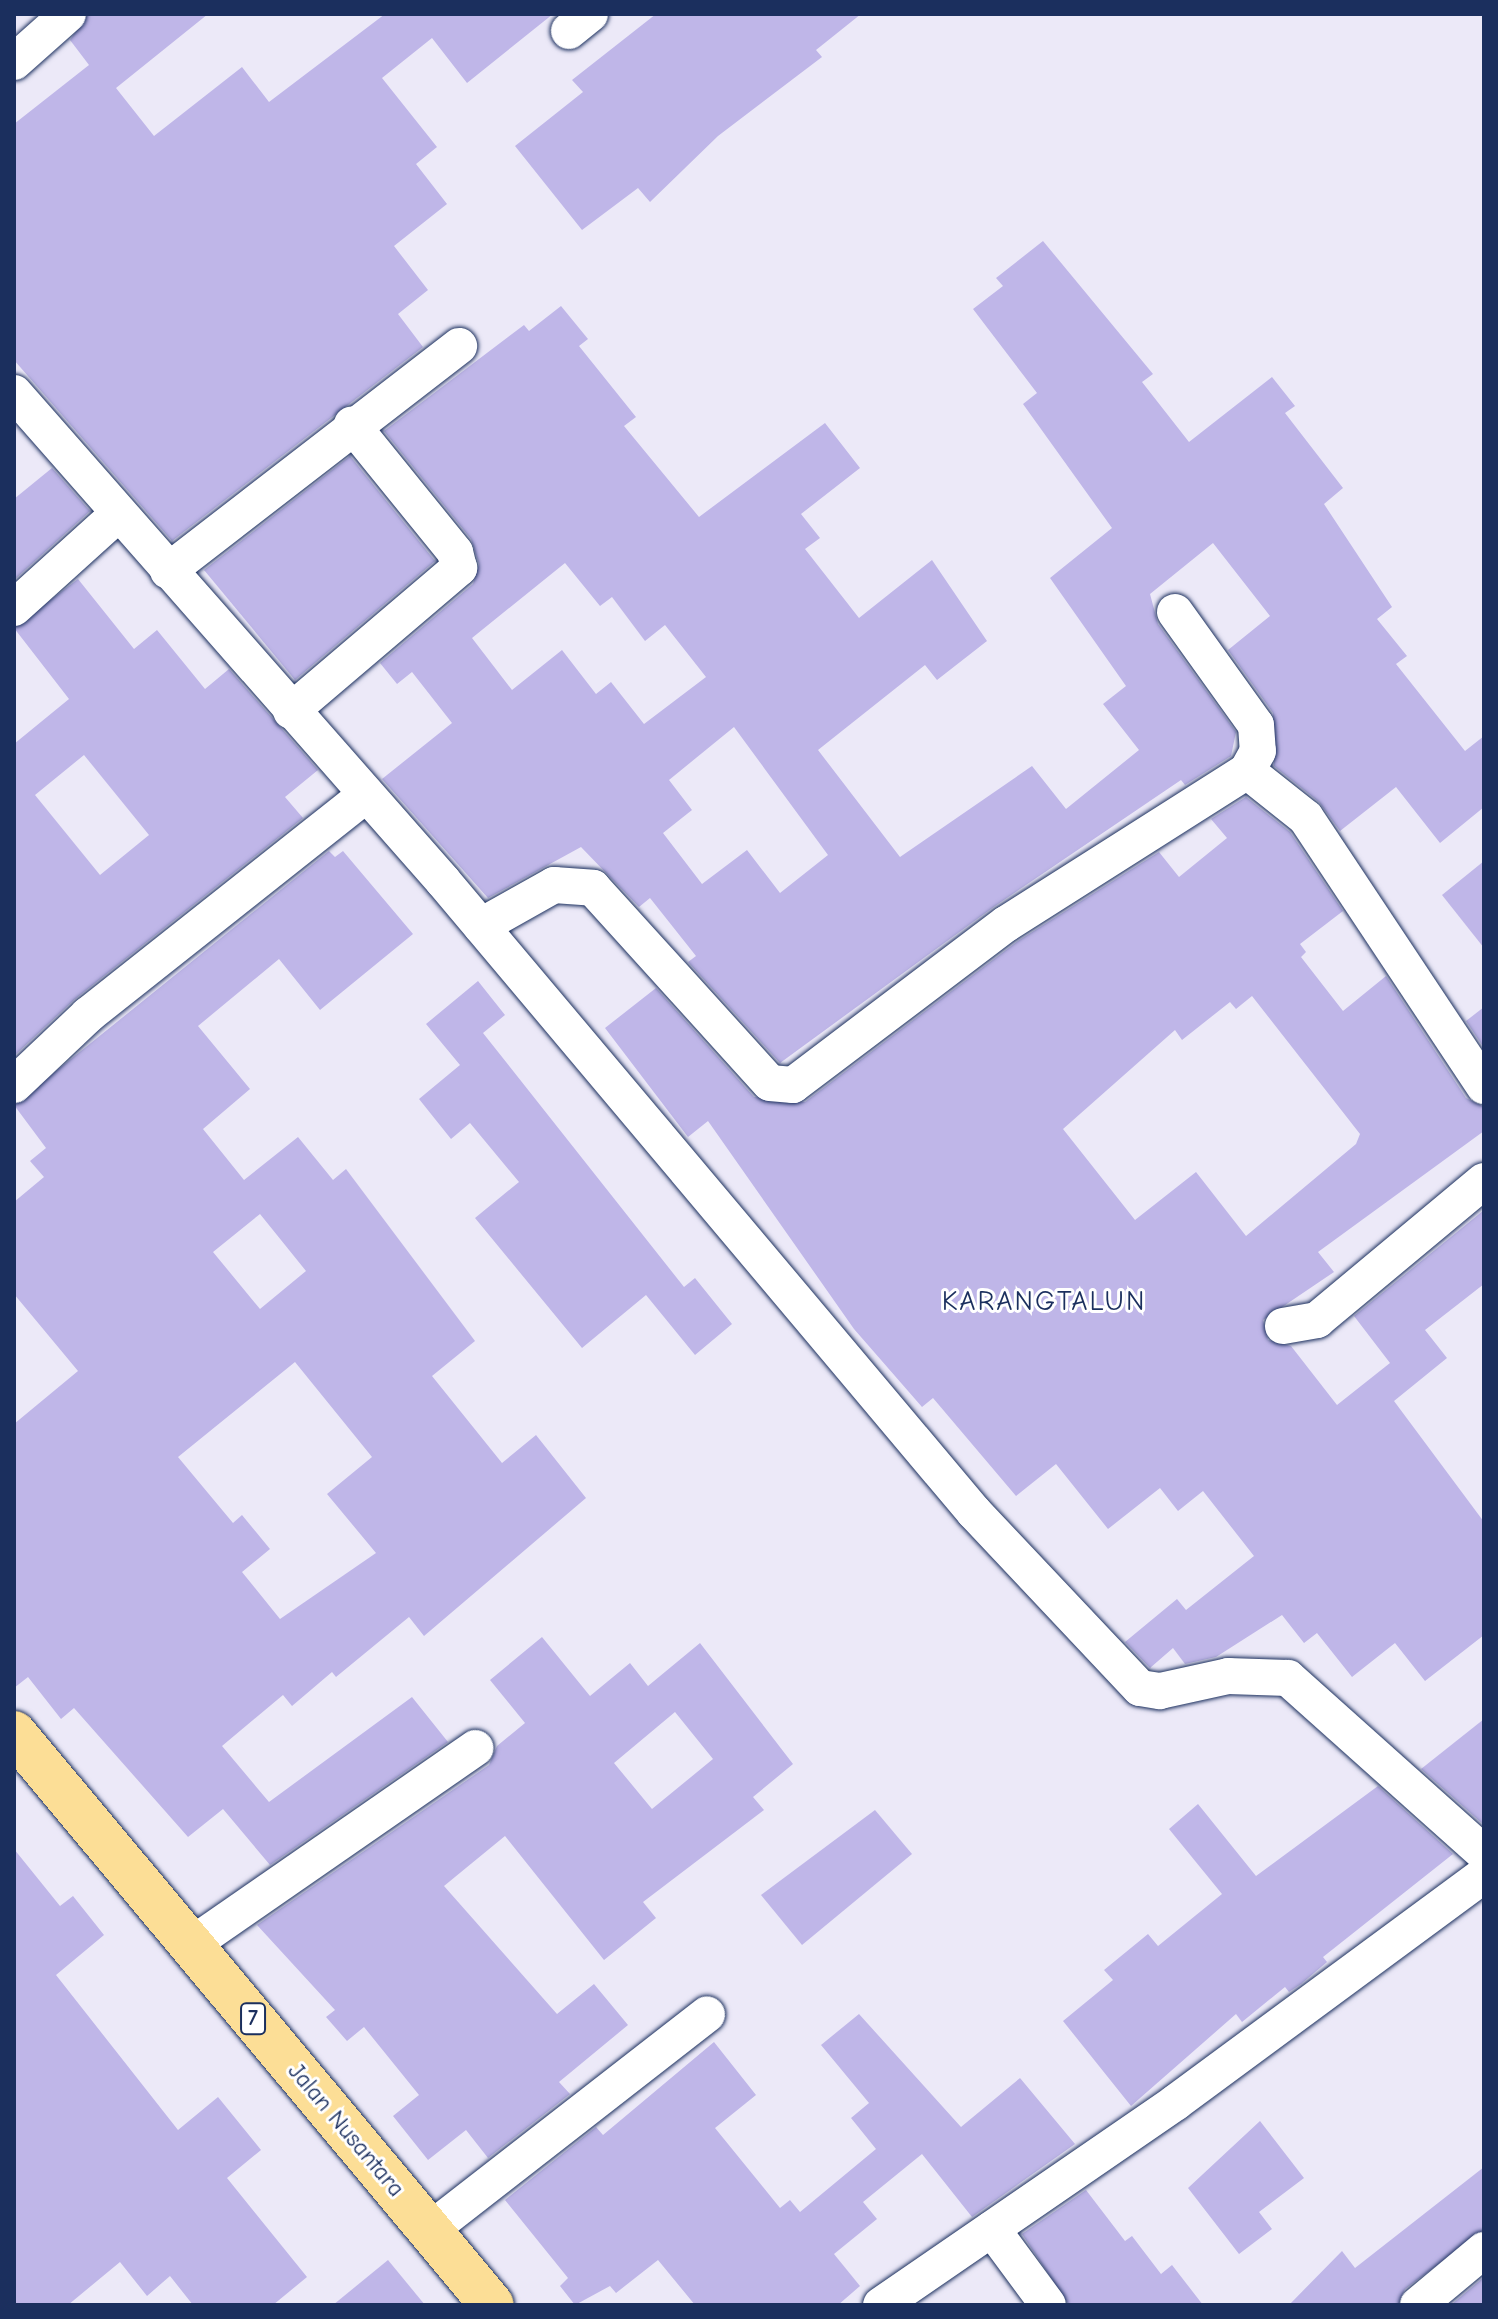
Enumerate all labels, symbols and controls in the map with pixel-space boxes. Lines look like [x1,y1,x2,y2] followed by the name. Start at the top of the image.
[942,1284,1146,1318] district label: KARANGTALUN
[239,2001,267,2037] road number: 7
[282,2057,410,2203] street label: Jalan Nusantara

